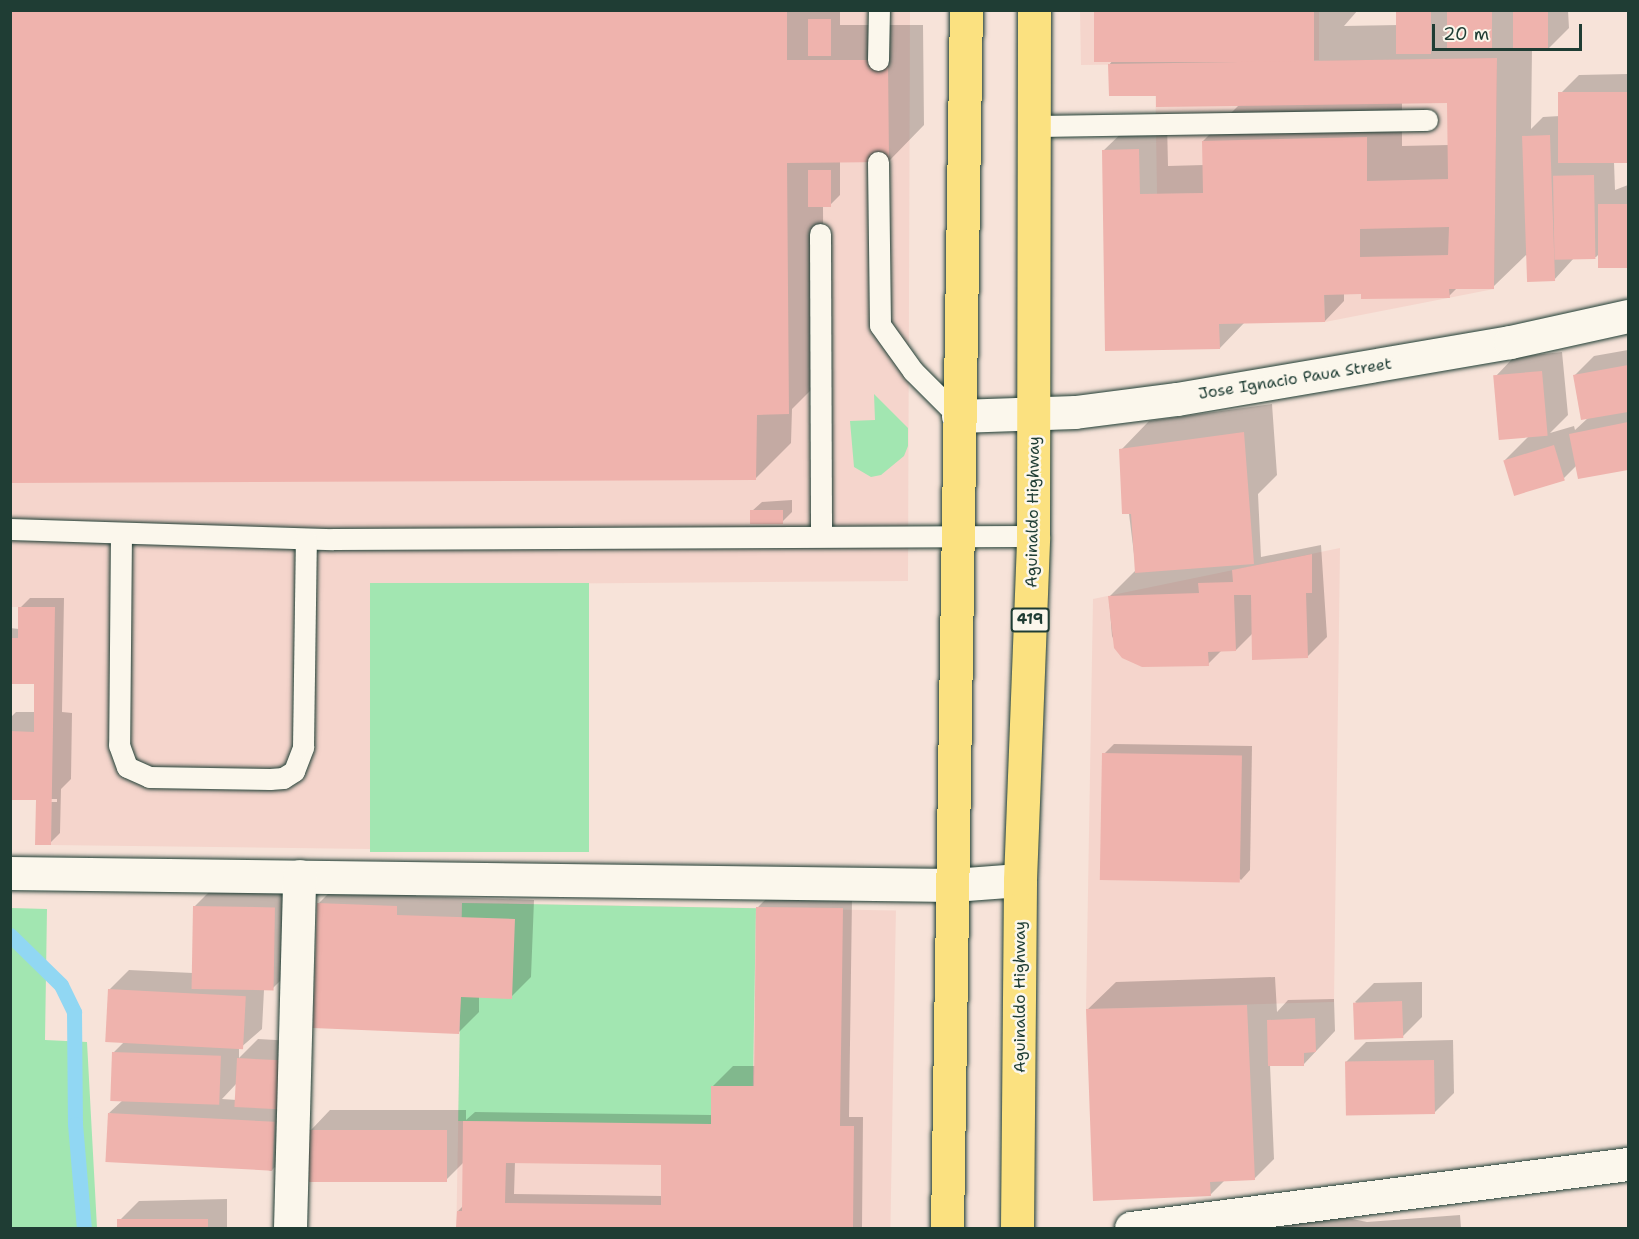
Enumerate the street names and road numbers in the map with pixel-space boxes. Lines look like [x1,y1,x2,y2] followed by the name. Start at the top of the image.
[1197,354,1393,404] street label: Jose Ignacio Paua Street
[1022,436,1044,588] street label: Aguinaldo Highway
[1010,608,1050,632] road number: 419
[1010,921,1030,1073] street label: Aguinaldo Highway

